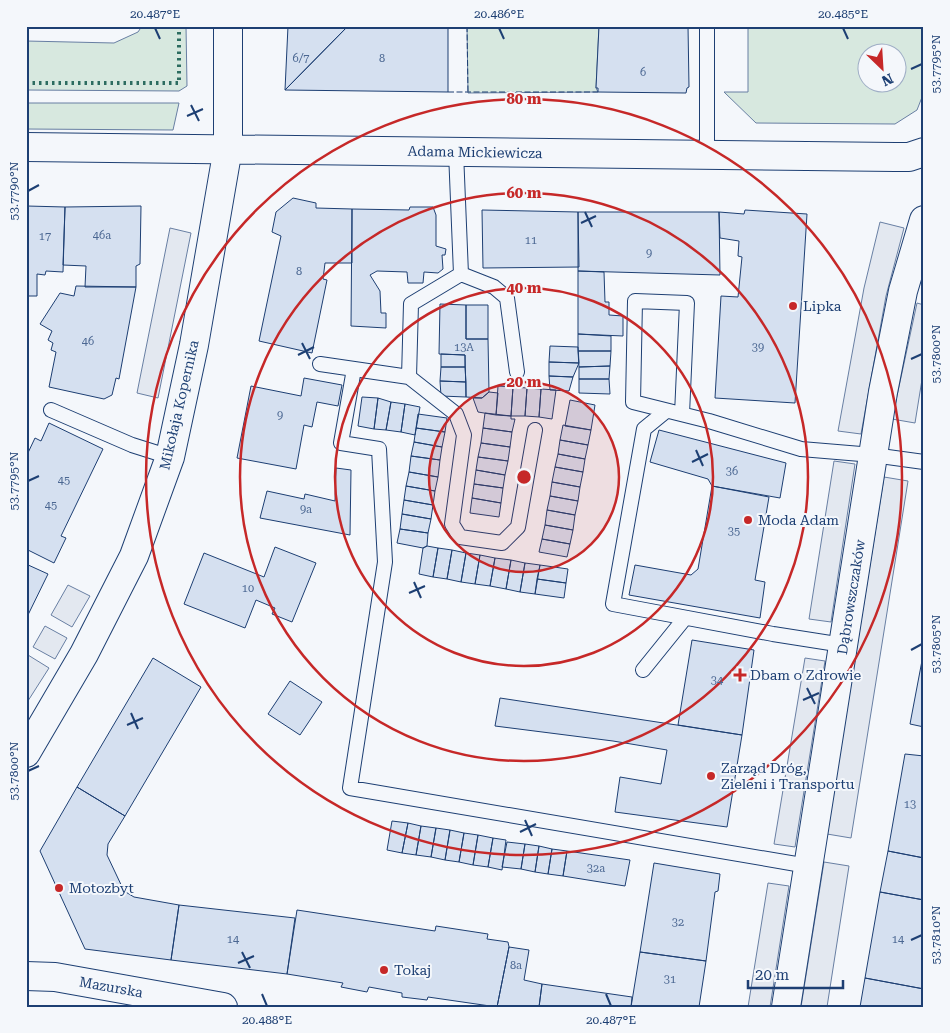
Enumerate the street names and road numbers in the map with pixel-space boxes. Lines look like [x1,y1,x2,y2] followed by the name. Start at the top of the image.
[407,143,543,161] street label: Adama Mickiewicza
[156,338,202,471] street label: Mikołaja Kopernika
[834,538,868,656] street label: Dąbrowszczaków
[78,974,145,1001] street label: Mazurska

